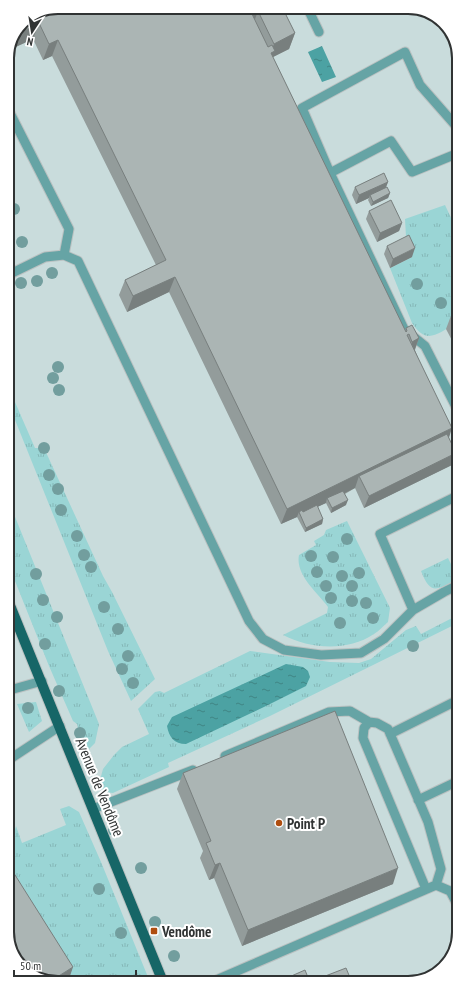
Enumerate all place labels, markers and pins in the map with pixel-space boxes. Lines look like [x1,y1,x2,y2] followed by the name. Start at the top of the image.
[287,814,325,833] place label: Point P
[274,818,284,828] marker: Point P
[161,922,211,941] place label: Vendôme
[149,926,159,936] marker: Vendôme

